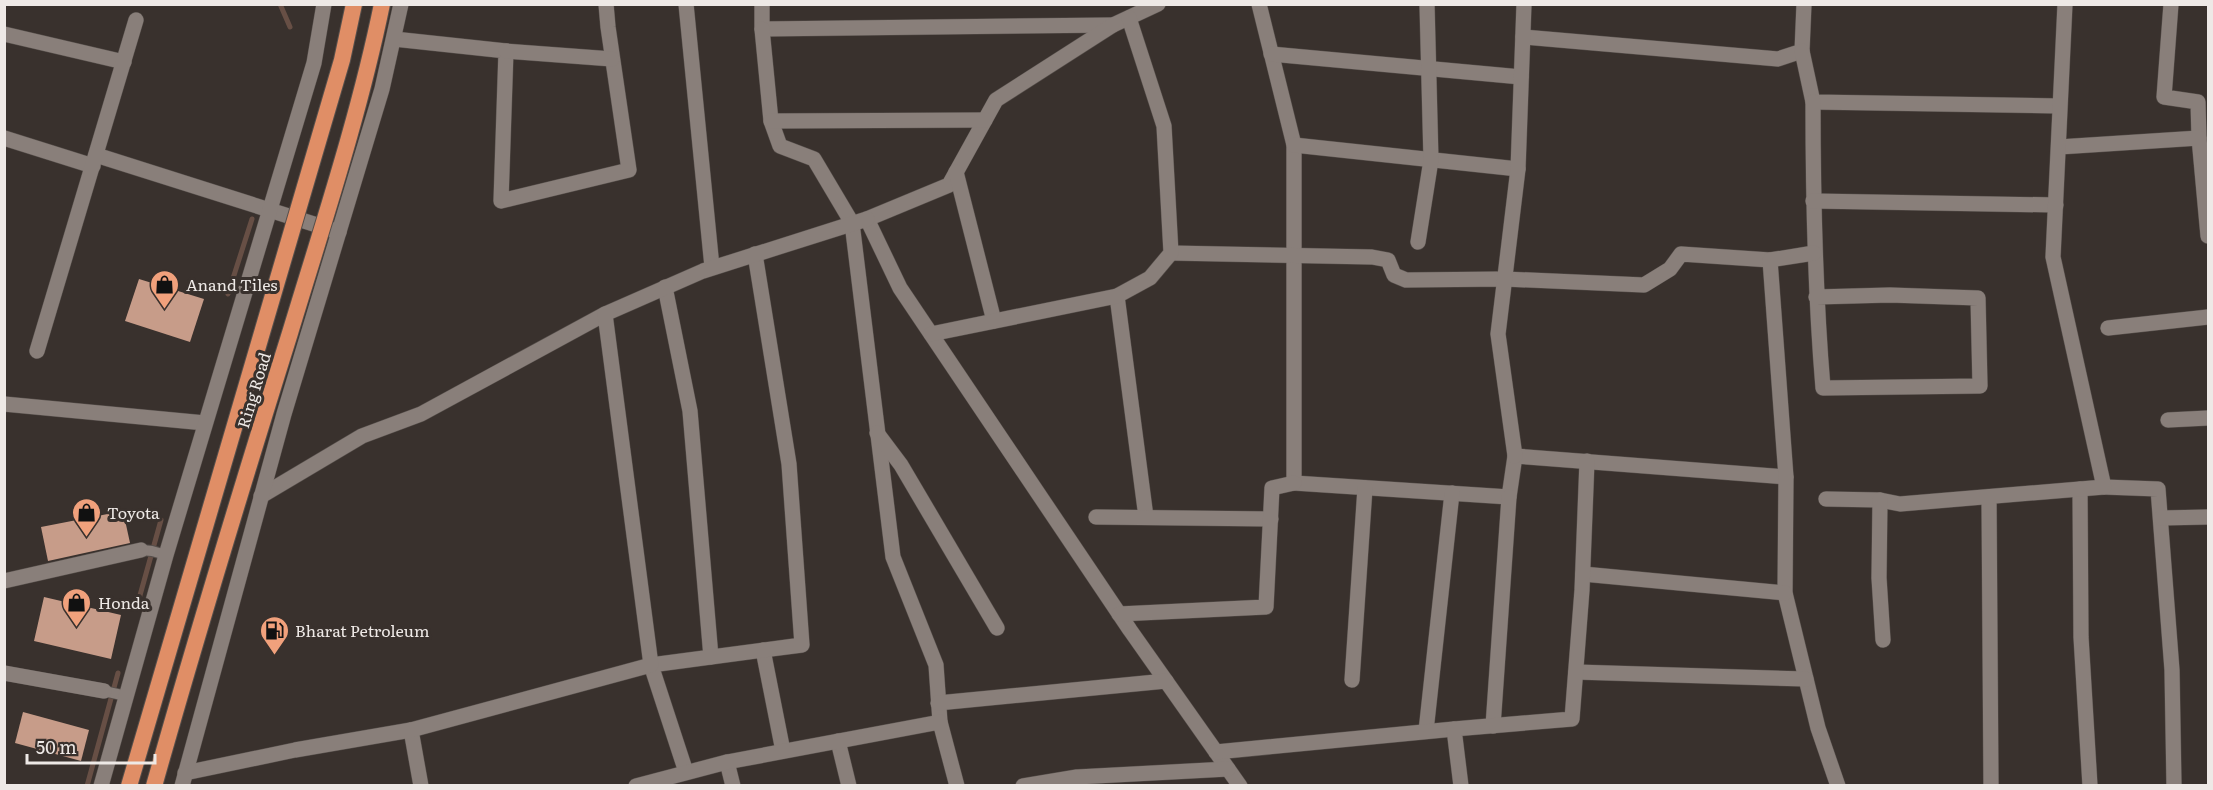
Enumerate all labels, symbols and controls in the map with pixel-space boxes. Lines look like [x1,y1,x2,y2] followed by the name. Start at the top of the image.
[149,268,181,310] shop icon: Anand Tiles
[186,272,277,296] place label: Anand Tiles
[230,349,276,431] street label: Ring Road
[70,496,102,538] shop icon: Toyota
[107,500,160,524] place label: Toyota
[61,586,93,628] shop icon: Honda
[98,590,150,614] place label: Honda
[258,614,290,656] fuel station icon: Bharat Petroleum
[295,618,430,642] place label: Bharat Petroleum
[27,727,154,765] scale bar
[36,733,77,760] text: 50 m

